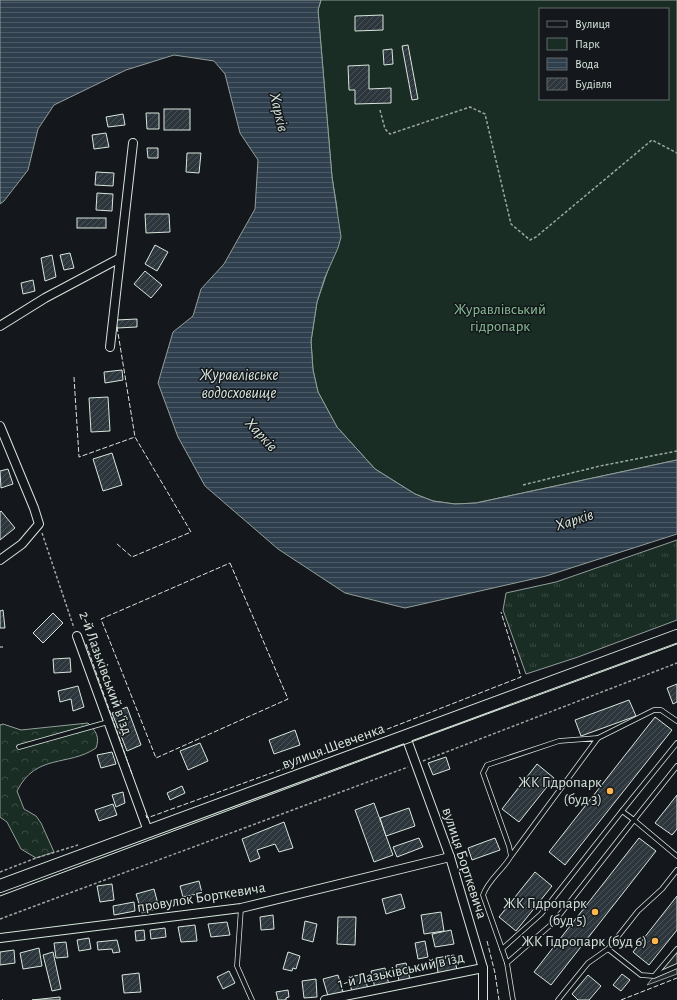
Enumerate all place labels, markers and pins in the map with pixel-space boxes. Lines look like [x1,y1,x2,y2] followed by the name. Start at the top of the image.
[518,775,602,807] place label: ЖК Гідропарк (буд 3)
[605,786,615,796] marker: ЖК Гідропарк (буд 3)
[503,896,587,928] place label: ЖК Гідропарк (буд 5)
[590,907,600,917] marker: ЖК Гідропарк (буд 5)
[521,934,647,949] place label: ЖК Гідропарк (буд 6)
[650,936,660,946] marker: ЖК Гідропарк (буд 6)

